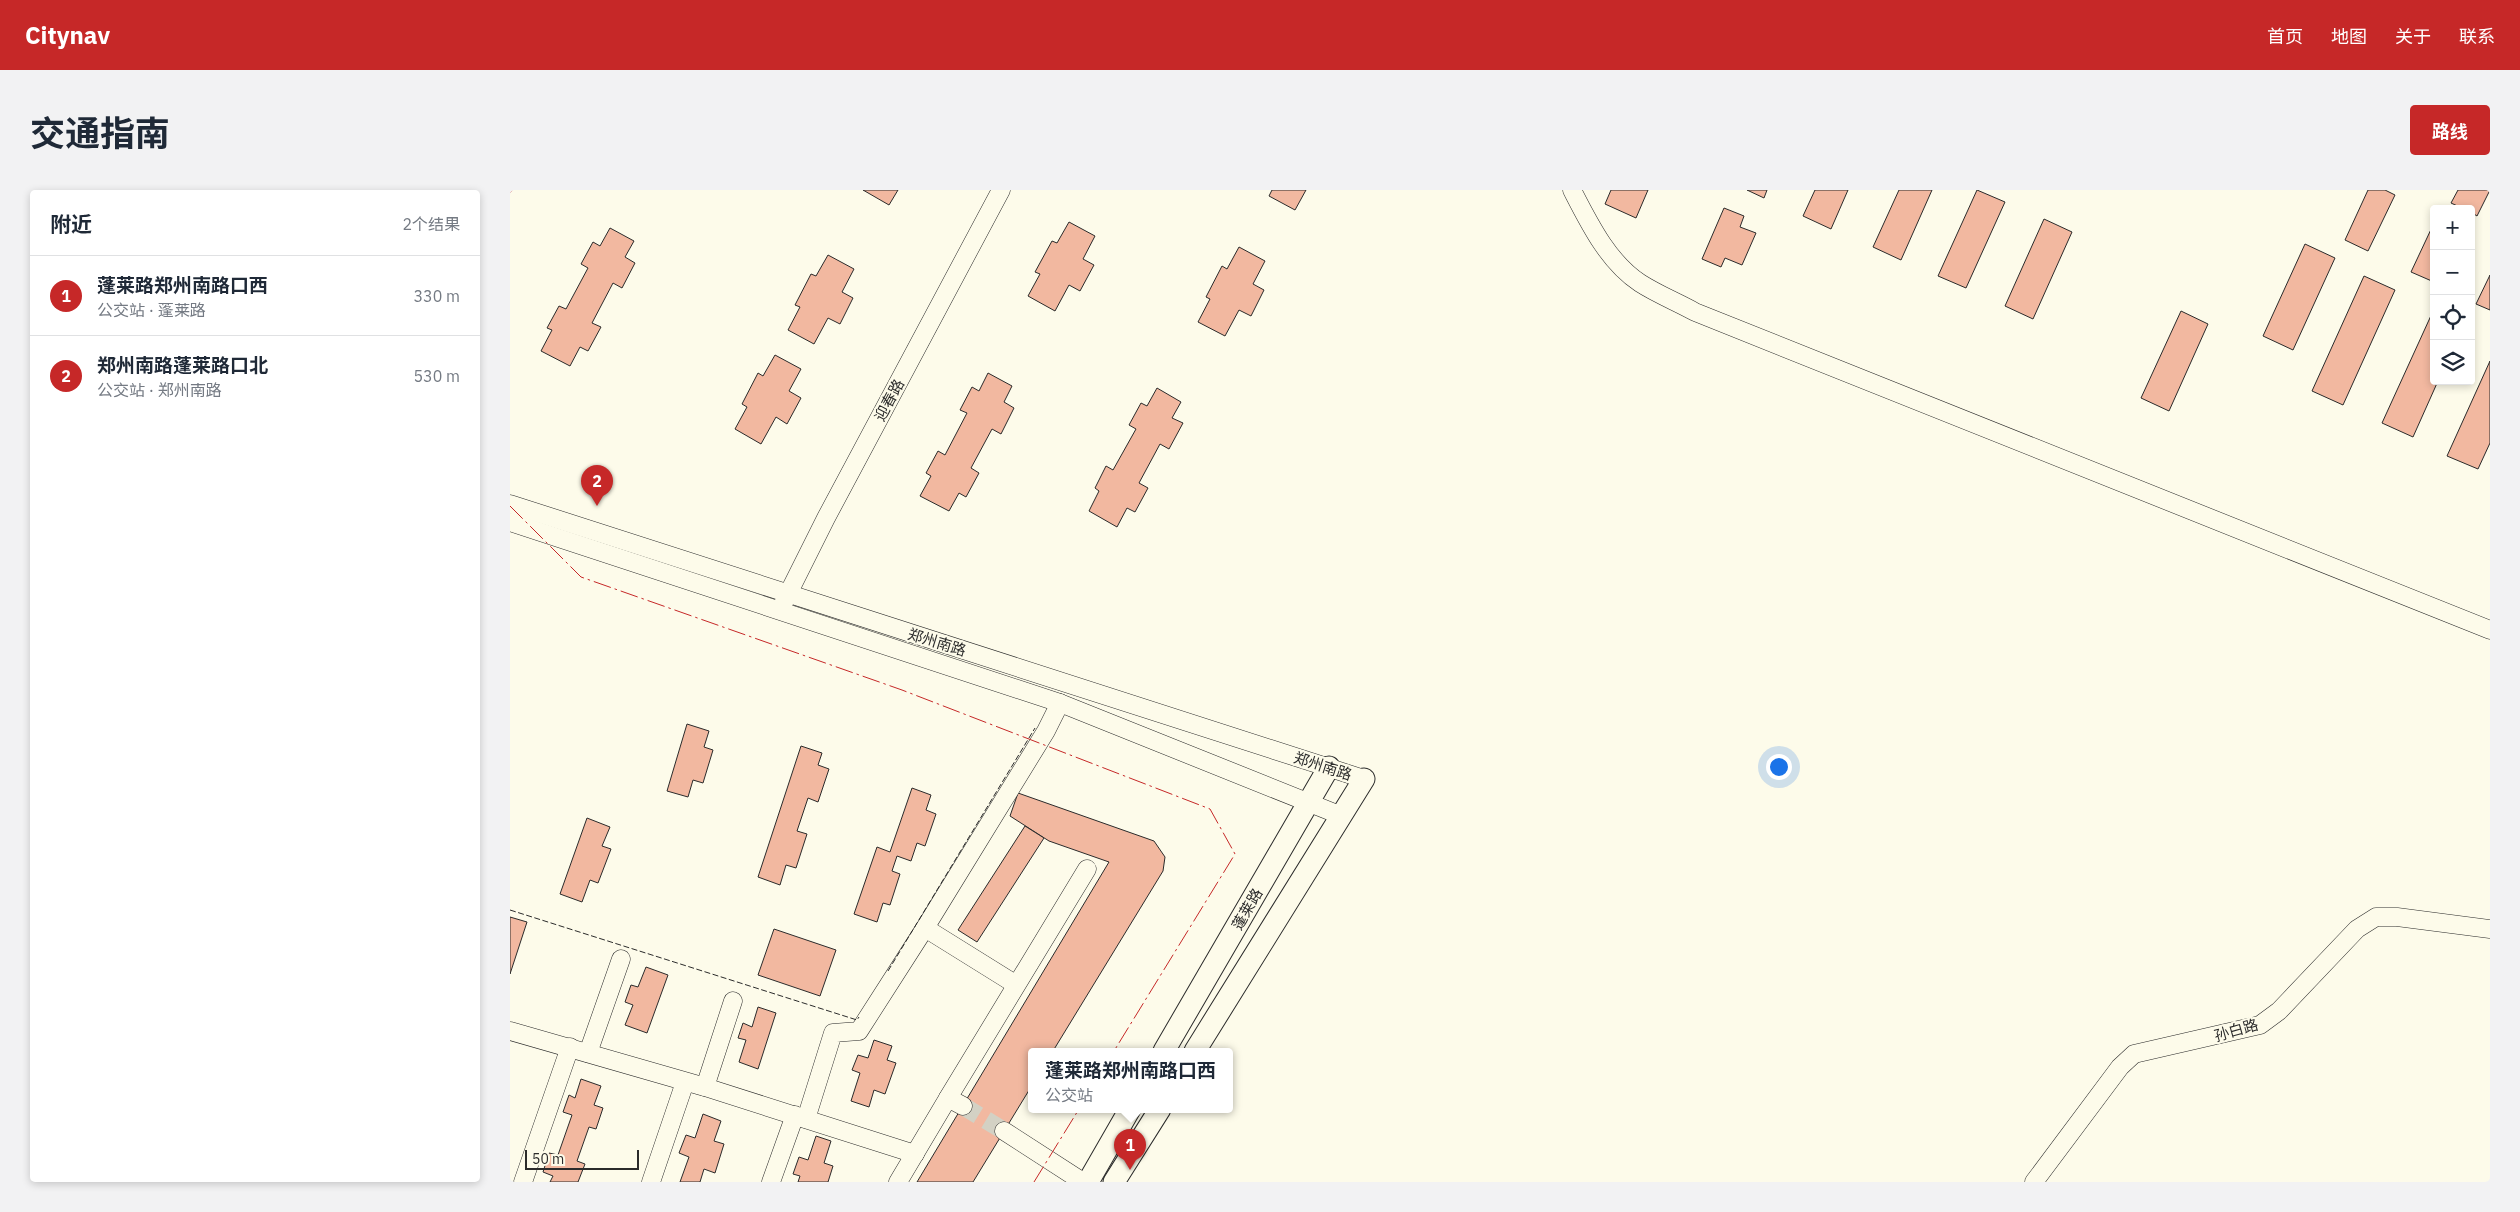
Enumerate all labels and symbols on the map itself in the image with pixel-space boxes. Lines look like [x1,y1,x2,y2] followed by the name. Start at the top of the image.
[870,376,908,424] street label: 迎春路
[581,465,613,506] pin: 2
[906,624,968,660] street label: 郑州南路
[1292,748,1354,784] street label: 郑州南路
[1766,754,1792,780] your location
[1228,885,1266,933] street label: 蓬莱路
[2212,1015,2260,1045] street label: 孙白路
[1114,1129,1146,1170] pin: 1
[525,1147,639,1170] scale bar

